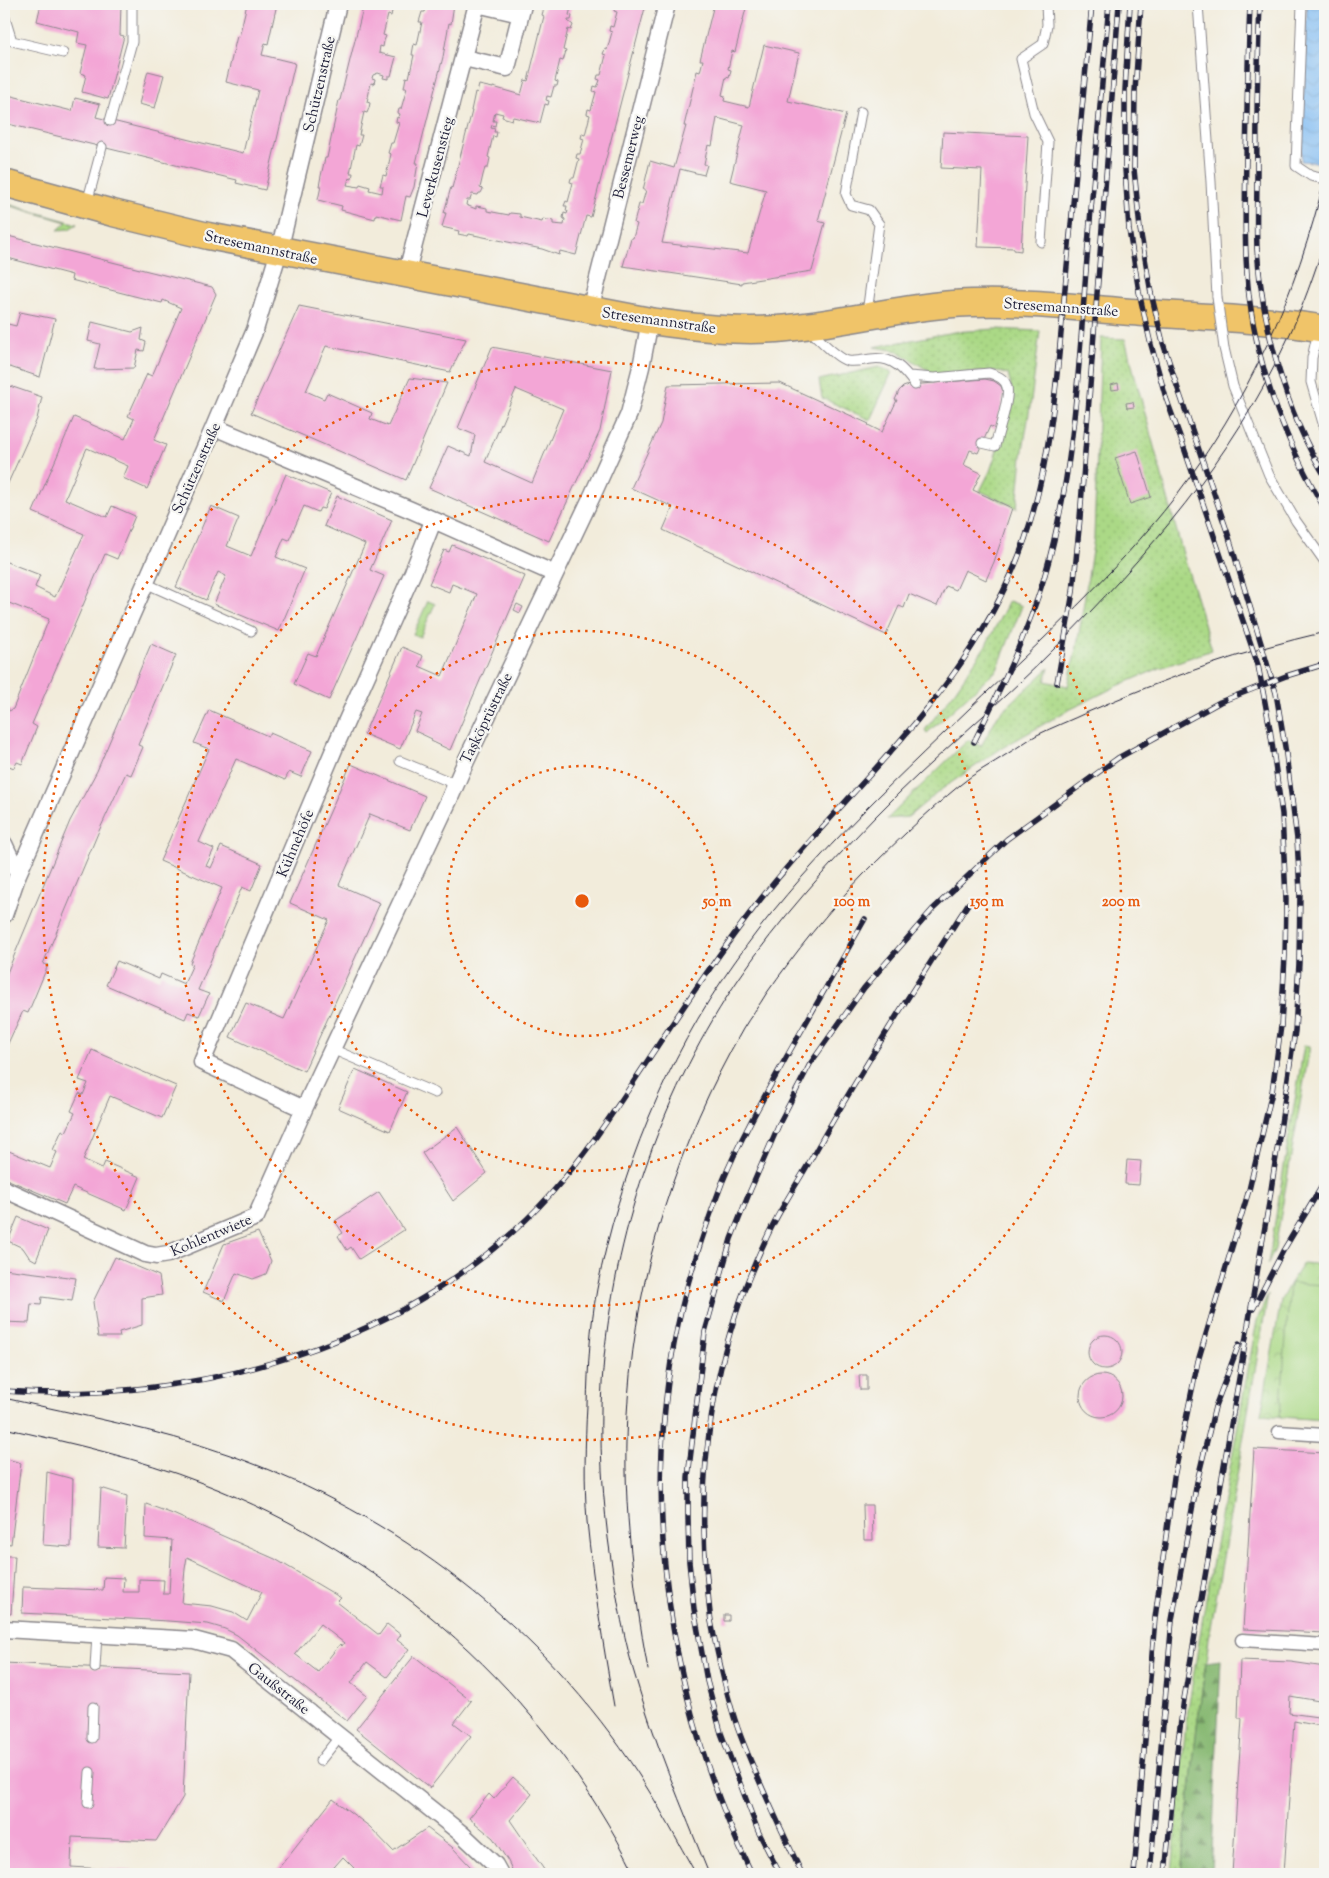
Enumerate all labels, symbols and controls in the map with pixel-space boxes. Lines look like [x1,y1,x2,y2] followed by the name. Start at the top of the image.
[299,34,342,134] street label: Schützenstraße
[609,113,650,201] street label: Bessemerweg
[413,115,460,220] street label: Leverkusenstieg
[202,226,319,271] street label: Stresemannstraße
[1003,294,1119,323] street label: Stresemannstraße
[600,303,717,340] street label: Stresemannstraße
[168,420,227,518] street label: Schützenstraße
[456,670,518,768] street label: Taşköprüstraße
[273,806,320,881] street label: Kühnehöfe
[573,892,591,910] centre of rings
[702,892,732,913] text: 50 m
[834,892,871,913] text: 100 m
[970,892,1004,913] text: 150 m
[1102,892,1141,913] text: 200 m
[168,1210,255,1263] street label: Kohlentwiete
[242,1658,314,1720] street label: Gaußstraße

